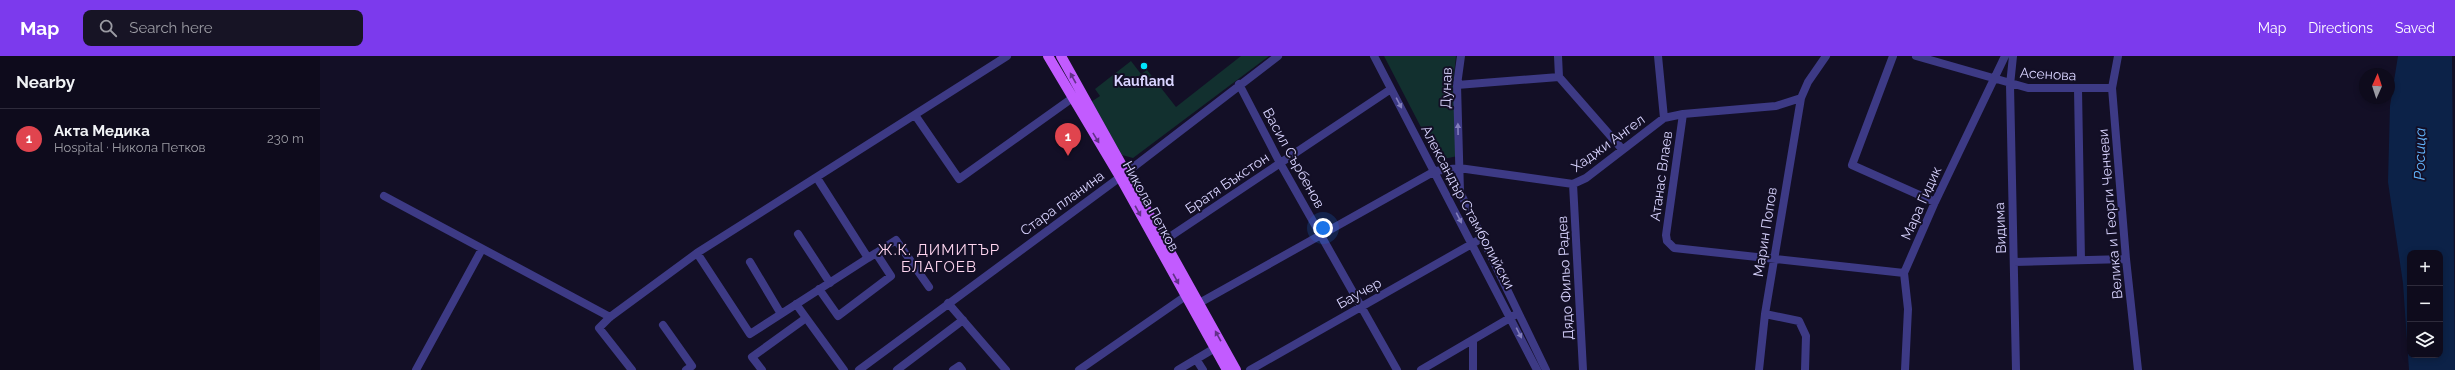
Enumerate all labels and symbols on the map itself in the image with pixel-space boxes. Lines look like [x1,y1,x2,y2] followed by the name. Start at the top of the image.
[1139,61,1149,71] marker: Kaufland
[2019,65,2077,83] street label: Асенова
[1437,67,1455,109] street label: Дунав
[2359,68,2395,104] north arrow
[1069,72,1076,83] one-way arrow
[1114,73,1174,89] place label: Kaufland
[1395,97,1402,109] one-way arrow
[1260,105,1328,211] street label: Васил Сърбенов
[1568,111,1648,175] street label: Хаджи Ангел
[1418,122,1518,292] street label: Александър Стамболийски
[1455,122,1461,135] one-way arrow
[1055,123,1081,156] pin: 1
[2095,128,2125,300] street label: Велика и Георги Ченчеви
[2411,128,2429,180] water label: Росица
[1647,130,1675,222] street label: Атанас Влаев
[1092,133,1100,143] one-way arrow
[1182,149,1272,217] street label: Братя Бъкстон
[1120,158,1182,254] street label: Никола Петков
[1898,164,1944,242] street label: Мара Гидик
[1017,167,1107,239] street label: Стара планина
[1750,186,1780,278] street label: Марин Попов
[1991,202,2009,254] street label: Видима
[1135,205,1142,217] one-way arrow
[1456,212,1462,224] one-way arrow
[1554,216,1576,340] street label: Дядо Фильо Радев
[1313,218,1333,238] your location
[878,241,1000,276] district label: Ж.К. ДИМИТЪР БЛАГОЕВ
[1172,273,1179,285] one-way arrow
[1334,274,1384,312] street label: Баучер
[1516,328,1522,339] one-way arrow
[1214,330,1221,342] one-way arrow

